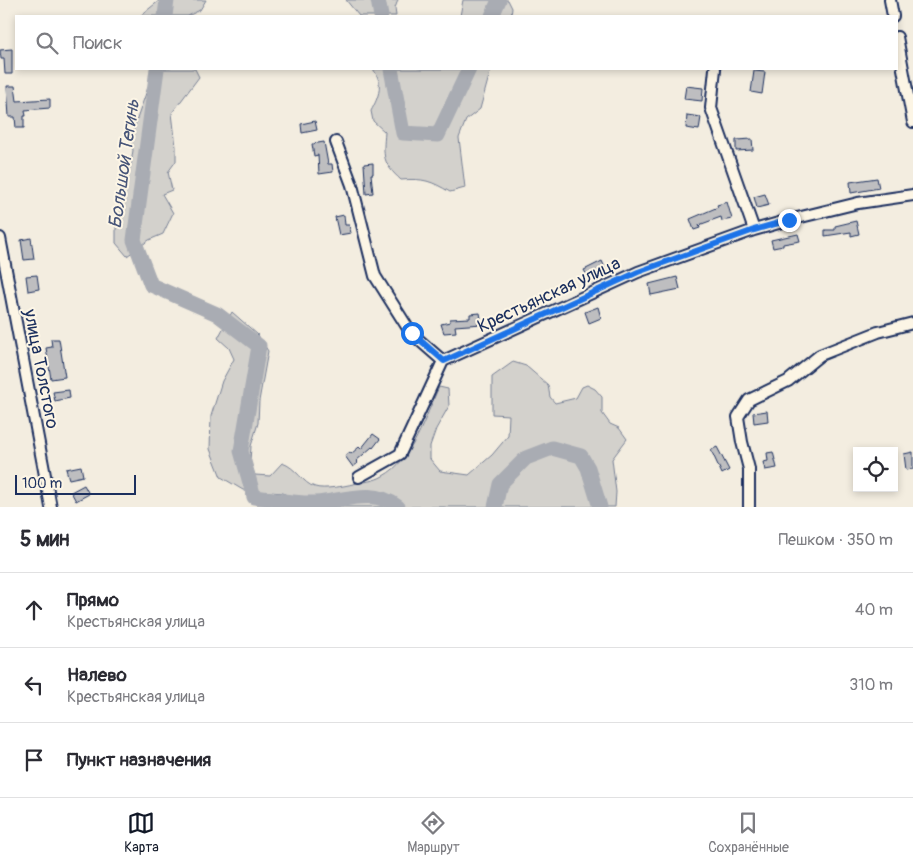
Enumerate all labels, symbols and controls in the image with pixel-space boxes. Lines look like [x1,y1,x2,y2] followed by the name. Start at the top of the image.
[15,15,898,70] search box
[33,29,61,57] icon: search
[73,31,123,55] text: Поиск
[103,98,145,230] water label: Большой Тегинь
[778,209,801,232] route end
[474,252,624,338] street label: Крестьянская улица
[18,306,64,431] street label: улица Толстого
[401,322,424,345] route start
[853,447,898,492] map controls
[853,447,898,492] button: locate
[15,472,136,495] scale bar
[22,475,62,492] text: 100 m
[20,526,70,553] text: 5 мин
[778,530,893,550] text: Пешком · 350 m
[67,588,119,612] text: Прямо
[20,596,48,624] icon: ahead
[855,600,893,620] text: 40 m
[67,612,205,632] text: Крестьянская улица
[67,663,127,687] text: Налево
[20,671,48,699] icon: left
[849,675,893,695] text: 310 m
[67,687,205,707] text: Крестьянская улица
[20,746,48,774] icon: arrive
[67,748,211,772] text: Пункт назначения
[124,809,159,856] tab: Карта
[407,809,460,856] tab: Маршрут
[708,809,789,856] tab: Сохранённые

